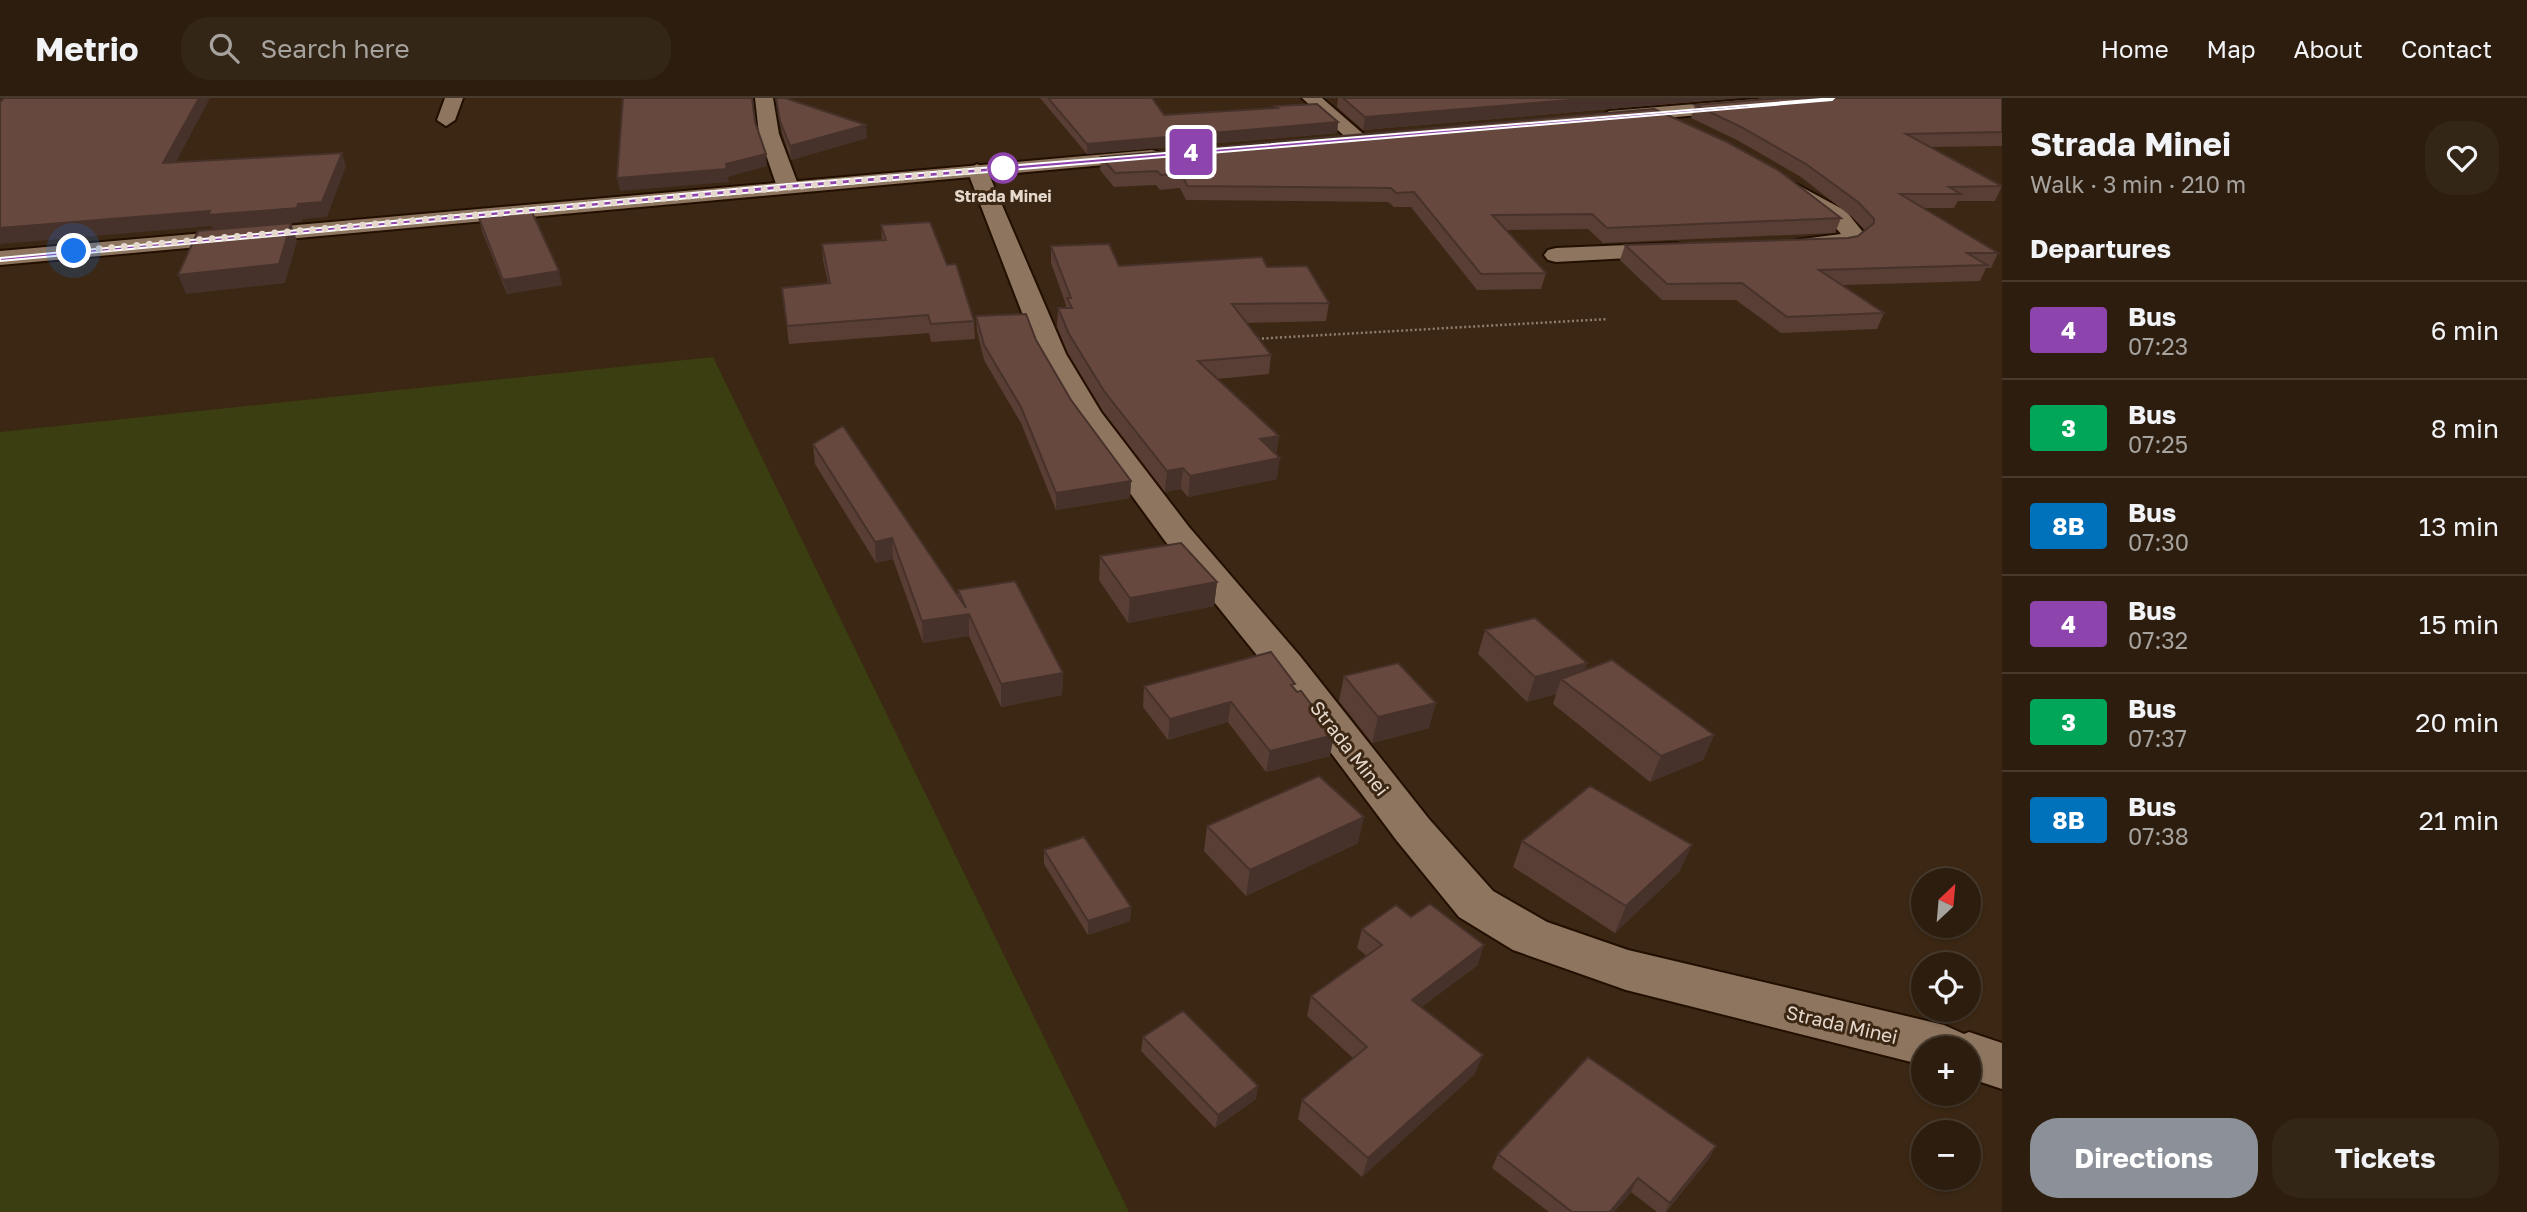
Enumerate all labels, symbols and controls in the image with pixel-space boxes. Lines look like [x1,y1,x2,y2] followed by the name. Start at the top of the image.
[181,17,671,80] search box
[35,29,139,68] text: Metrio
[205,29,243,67] icon: search
[261,33,410,64] text: Search here
[2101,34,2169,63] text: Home
[2207,34,2256,63] text: Map
[2294,34,2363,63] text: About
[2401,34,2492,63] text: Contact
[2425,121,2499,195] button: heart
[2030,124,2231,163] text: Strada Minei
[1168,129,1214,175] line badge: 4
[1184,137,1199,166] text: 4
[988,153,1018,183] marker: Strada Minei
[2030,170,2246,198] text: Walk · 3 min · 210 m
[954,186,1052,206] place label: Strada Minei
[56,233,91,268] your location
[2030,233,2171,264] text: Departures
[2128,301,2176,332] text: Bus
[2061,315,2076,344] text: 4
[2431,315,2499,346] text: 6 min
[2128,332,2188,360] text: 07:23
[2128,399,2176,430] text: Bus
[2061,413,2076,442] text: 3
[2431,413,2499,444] text: 8 min
[2128,430,2188,458] text: 07:25
[2128,497,2176,528] text: Bus
[2052,511,2085,540] text: 8B
[2419,511,2499,542] text: 13 min
[2128,528,2189,556] text: 07:30
[2128,595,2176,626] text: Bus
[2061,609,2076,638] text: 4
[2419,609,2499,640] text: 15 min
[2128,626,2188,654] text: 07:32
[2128,693,2176,724] text: Bus
[1306,696,1394,800] street label: Strada Minei
[2061,707,2076,736] text: 3
[2415,707,2499,738] text: 20 min
[2128,724,2187,752] text: 07:37
[2128,791,2176,822] text: Bus
[2052,805,2085,834] text: 8B
[2419,805,2499,836] text: 21 min
[2128,822,2189,850] text: 07:38
[1911,868,1981,938] north arrow
[1911,868,1981,1190] map controls
[1911,952,1981,1022] button: locate
[1784,1000,1900,1048] street label: Strada Minei
[1911,1036,1981,1106] button: +
[2030,1118,2258,1198] button: Directions
[2272,1118,2499,1198] button: Tickets
[1911,1120,1981,1190] button: −

